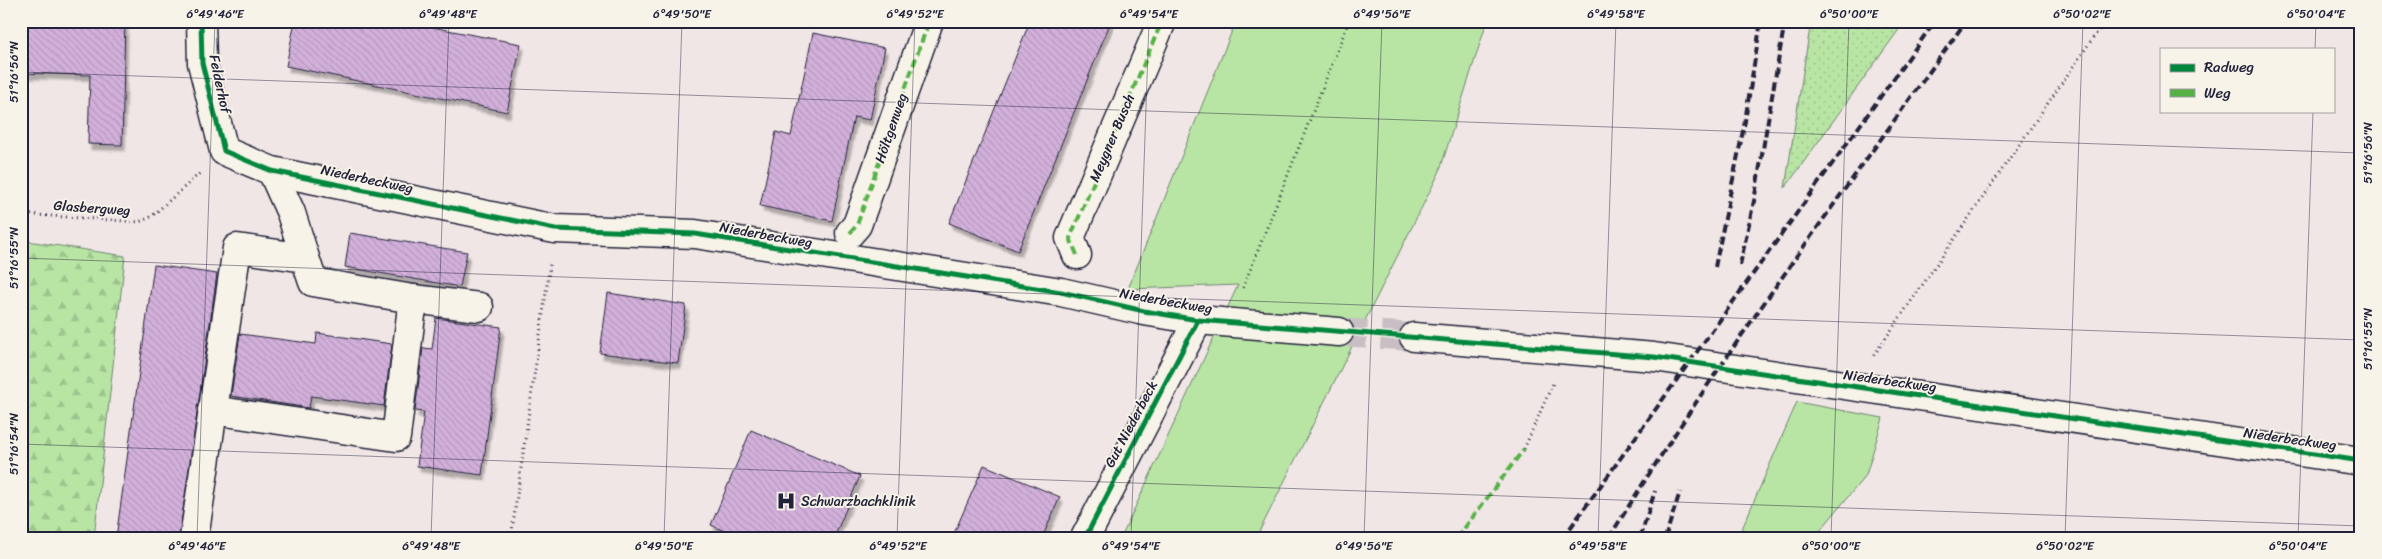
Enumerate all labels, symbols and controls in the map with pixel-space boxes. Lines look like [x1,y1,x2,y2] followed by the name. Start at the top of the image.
[186,3,245,25] text: 6°49'46"E
[419,3,478,25] text: 6°49'48"E
[653,3,712,25] text: 6°49'50"E
[886,3,945,25] text: 6°49'52"E
[1120,3,1179,25] text: 6°49'54"E
[1353,3,1412,25] text: 6°49'56"E
[1587,3,1646,25] text: 6°49'58"E
[1820,3,1879,25] text: 6°50'00"E
[2053,3,2112,25] text: 6°50'02"E
[2287,3,2346,25] text: 6°50'04"E
[3,41,25,103] text: 51°16'56"N
[2160,48,2334,112] legend
[202,52,239,118] street label: Felderhof
[2204,54,2254,80] text: Radweg
[2204,80,2231,106] text: Weg
[867,89,915,167] street label: Höltgenweg
[1082,90,1142,186] street label: Meygner Busch
[2357,122,2379,184] text: 51°16'56"N
[319,157,415,201] street label: Niederbeckweg
[53,193,131,223] street label: Glasbergweg
[718,215,814,255] street label: Niederbeckweg
[3,226,25,289] text: 51°16'55"N
[1118,281,1214,321] street label: Niederbeckweg
[2357,307,2379,370] text: 51°16'55"N
[1842,362,1938,400] street label: Niederbeckweg
[1097,376,1165,472] street label: Gut Niederbeck
[3,412,25,475] text: 51°16'54"N
[2242,420,2338,458] street label: Niederbeckweg
[801,489,916,514] place label: Schwarzbachklinik
[775,490,797,512] hospital icon: Schwarzbachklinik
[168,535,227,557] text: 6°49'46"E
[402,535,461,557] text: 6°49'48"E
[635,535,694,557] text: 6°49'50"E
[869,535,928,557] text: 6°49'52"E
[1102,535,1161,557] text: 6°49'54"E
[1335,535,1394,557] text: 6°49'56"E
[1569,535,1628,557] text: 6°49'58"E
[1802,535,1861,557] text: 6°50'00"E
[2036,535,2095,557] text: 6°50'02"E
[2269,535,2328,557] text: 6°50'04"E

